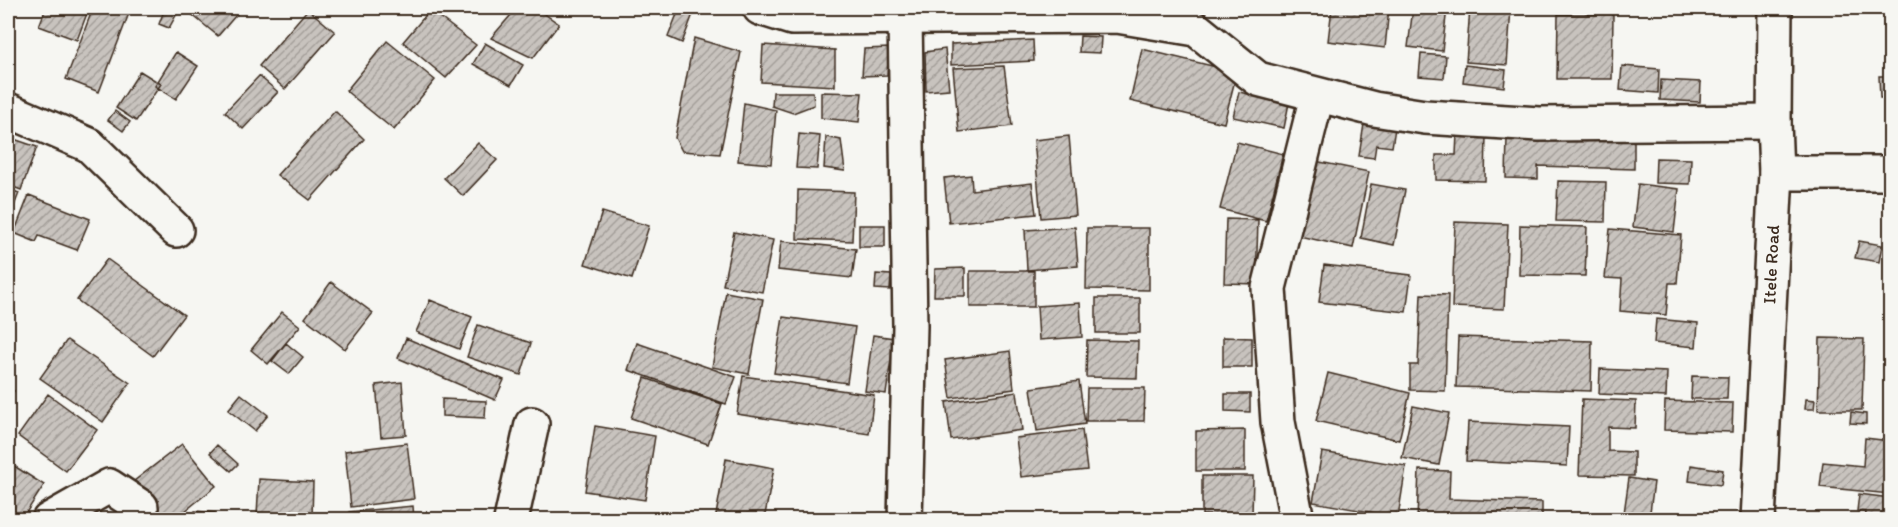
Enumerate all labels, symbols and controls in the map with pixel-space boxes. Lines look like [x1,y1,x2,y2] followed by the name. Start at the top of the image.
[1758,224,1784,304] street label: Itele Road

